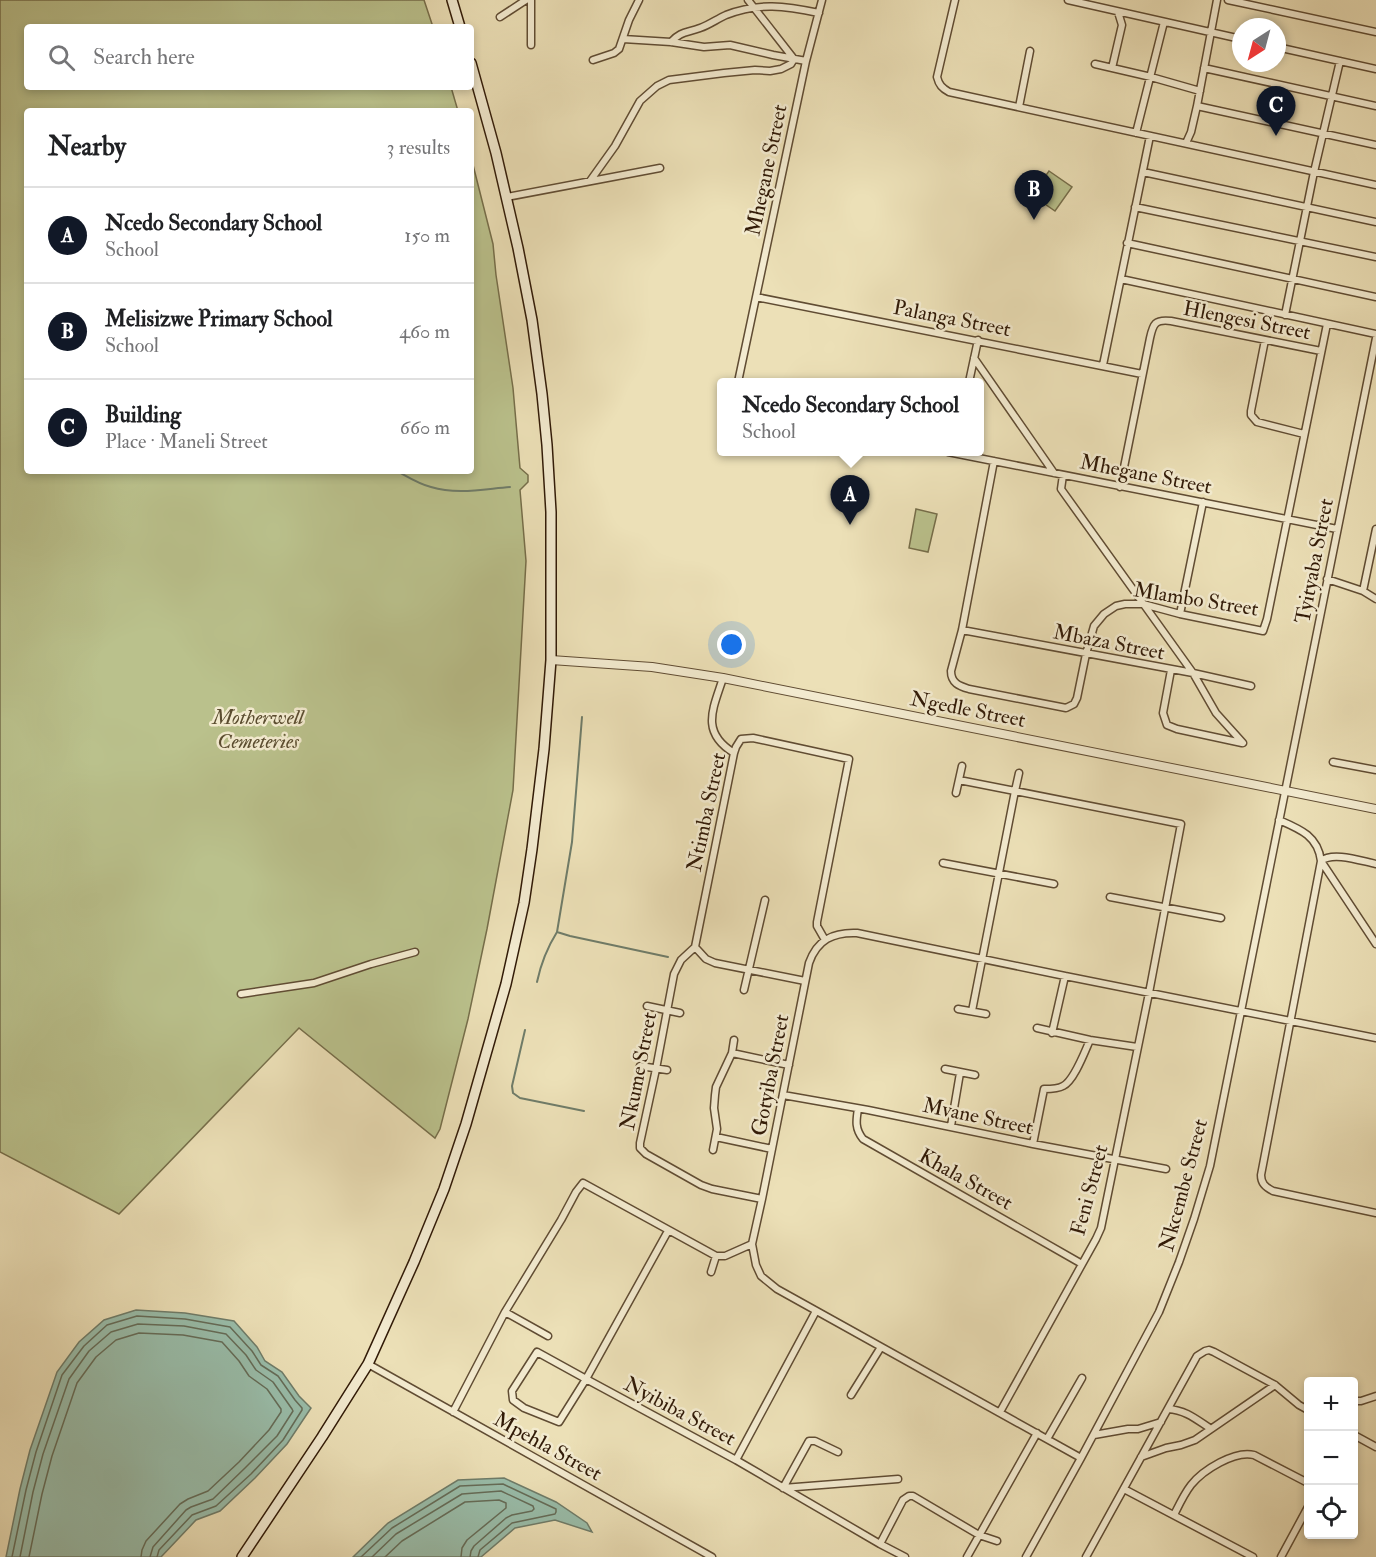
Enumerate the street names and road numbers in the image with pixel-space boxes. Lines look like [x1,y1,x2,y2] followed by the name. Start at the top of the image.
[739,102,794,238] street label: Mhegane Street
[891,294,1013,343] street label: Palanga Street
[1181,295,1313,346] street label: Hlengesi Street
[1078,448,1214,501] street label: Mhegane Street
[1289,496,1340,626] street label: Tyityaba Street
[1132,576,1260,623] street label: Mlambo Street
[1051,618,1167,667] street label: Mbaza Street
[908,685,1028,734] street label: Ngedle Street
[681,750,732,874] street label: Ntimba Street
[614,1010,663,1132] street label: Nkume Street
[745,1012,796,1138] street label: Gotyiba Street
[920,1092,1036,1141] street label: Mvane Street
[1153,1116,1214,1254] street label: Nkcembe Street
[1064,1142,1115,1238] street label: Feni Street
[914,1143,1018,1216] street label: Khala Street
[619,1371,740,1452] street label: Nyibiba Street
[489,1406,607,1487] street label: Mpehla Street

